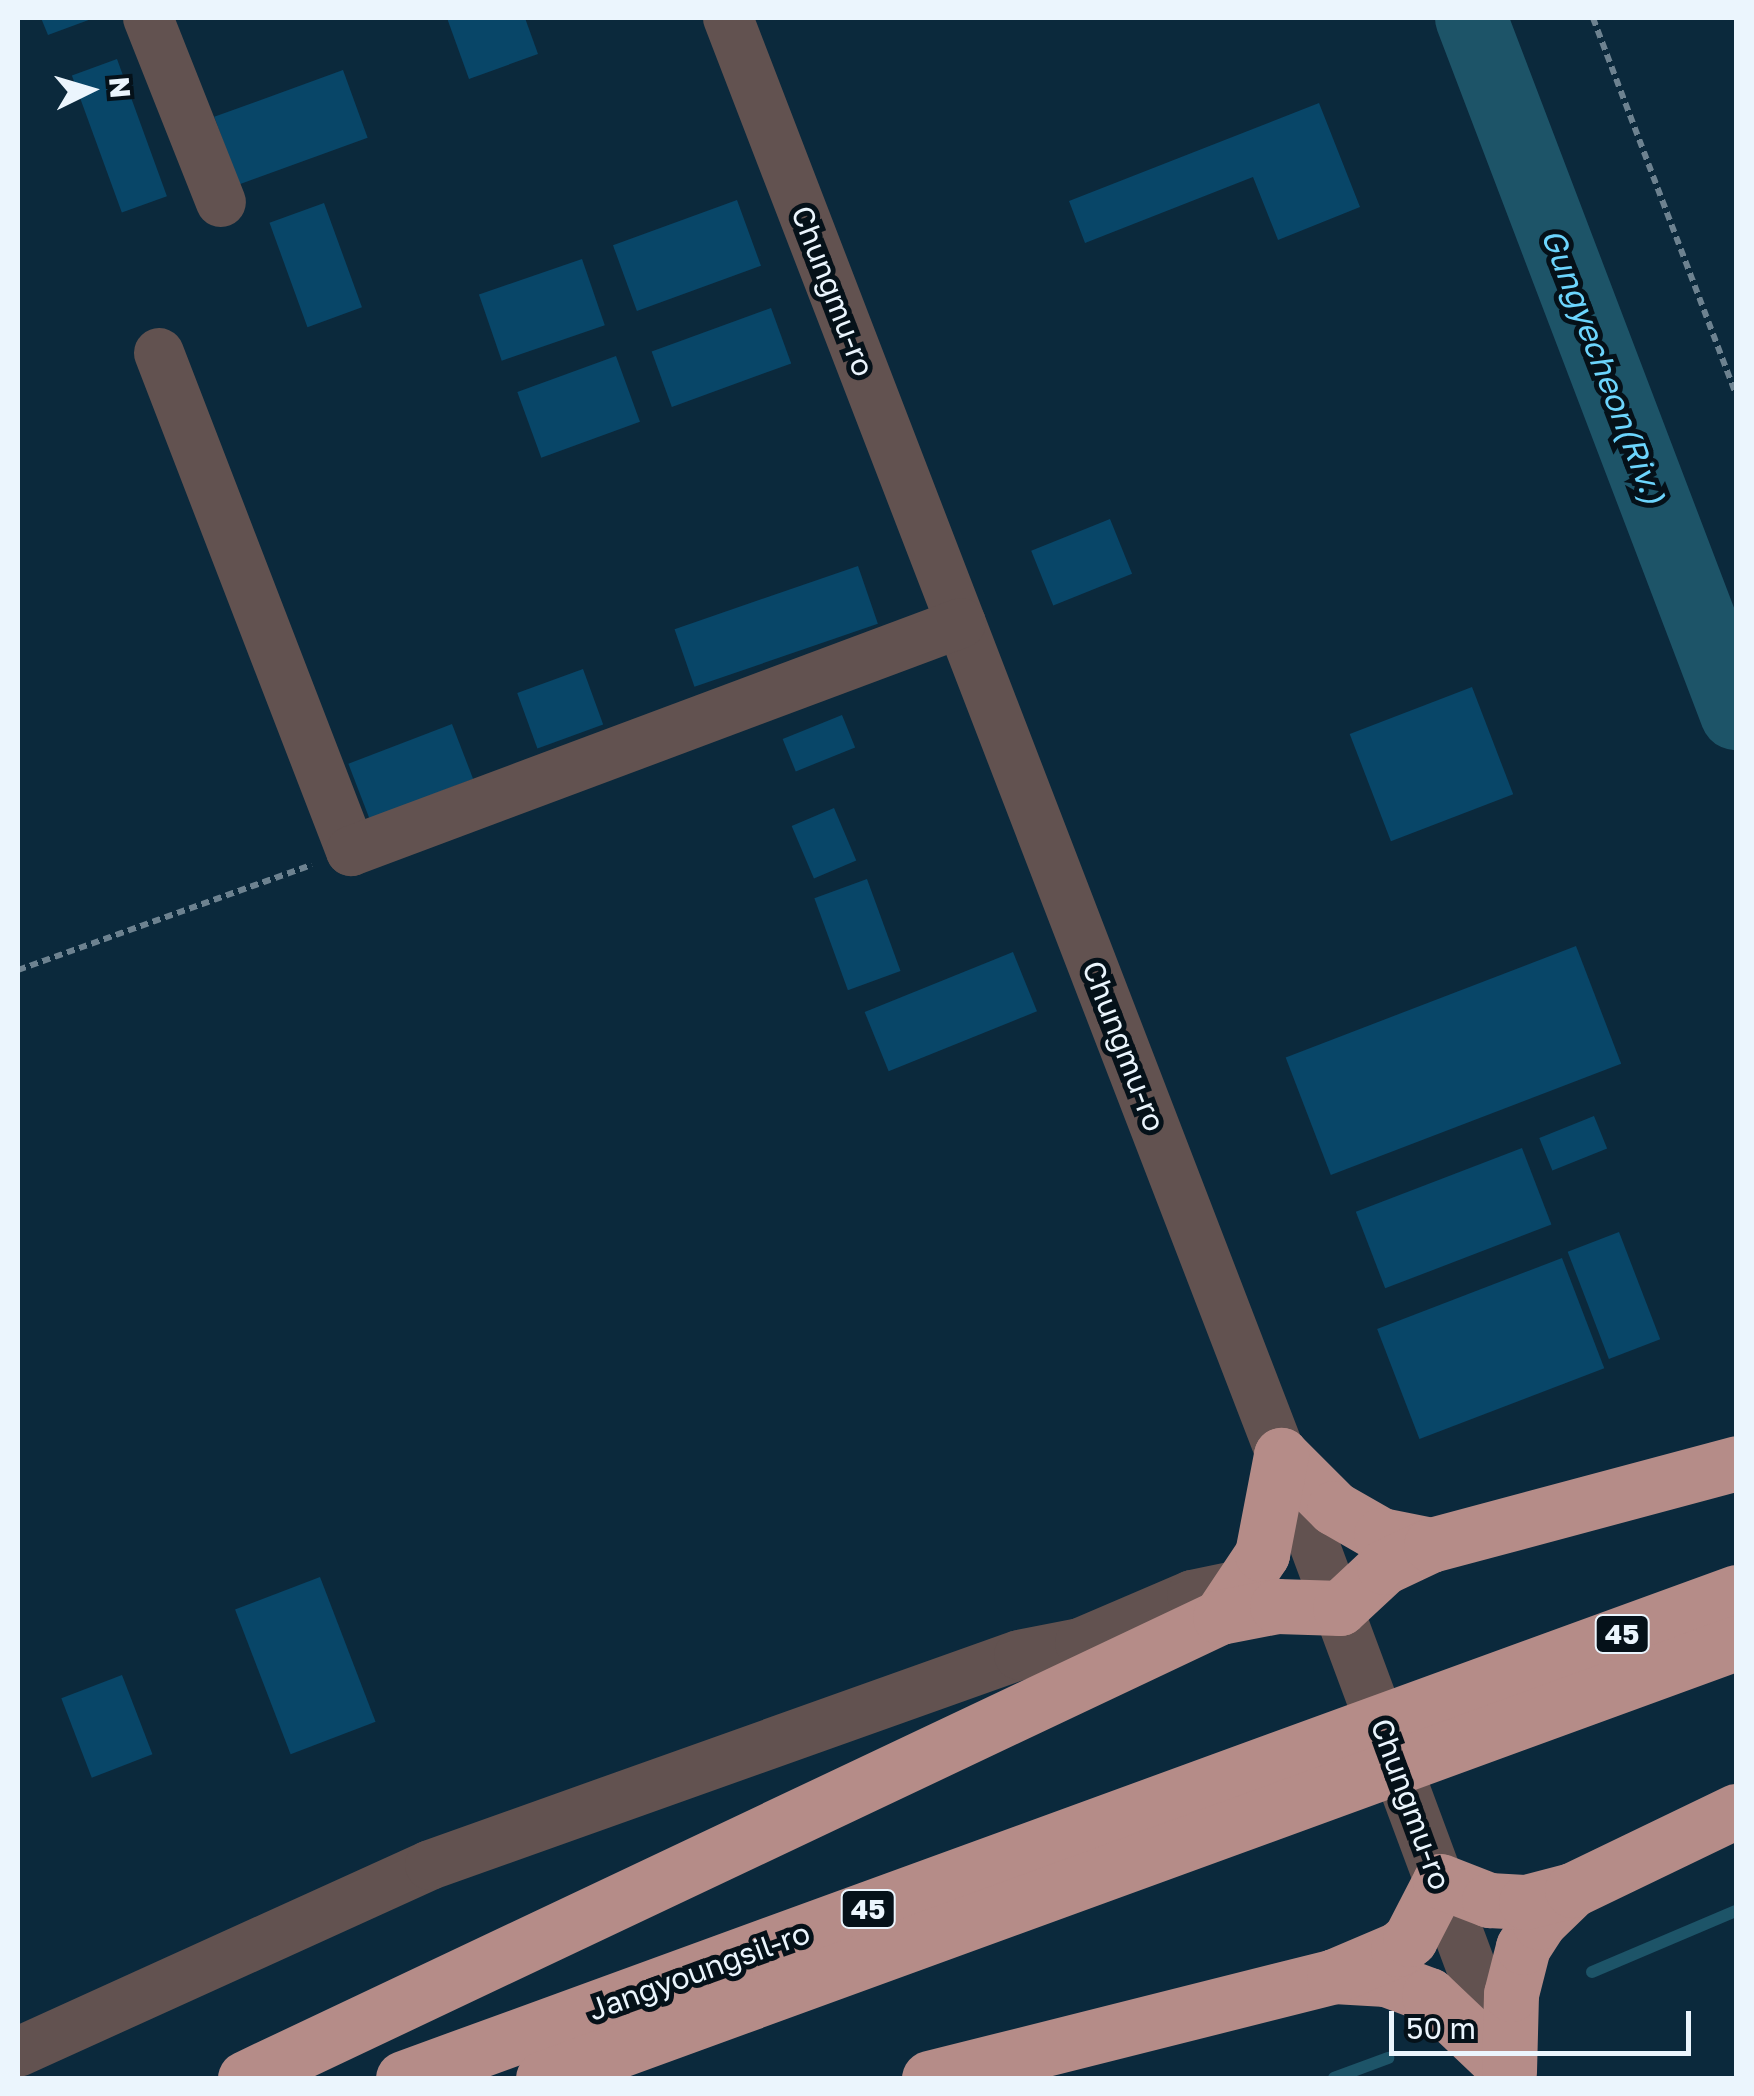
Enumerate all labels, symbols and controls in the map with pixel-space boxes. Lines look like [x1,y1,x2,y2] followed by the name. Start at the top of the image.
[40,40,140,140] north arrow
[103,75,138,99] text: N
[784,201,882,381] street label: Chungmu-ro
[1534,223,1674,509] water label: Gungyecheon(Riv.)
[1075,956,1173,1136] street label: Chungmu-ro
[1594,1611,1650,1657] road number: 45
[1363,1714,1459,1894] street label: Chungmu-ro
[840,1886,896,1932] road number: 45
[583,1914,815,2028] street label: Jangyoungsil-ro
[1394,1991,1696,2053] scale bar
[1406,2010,1476,2046] text: 50 m

